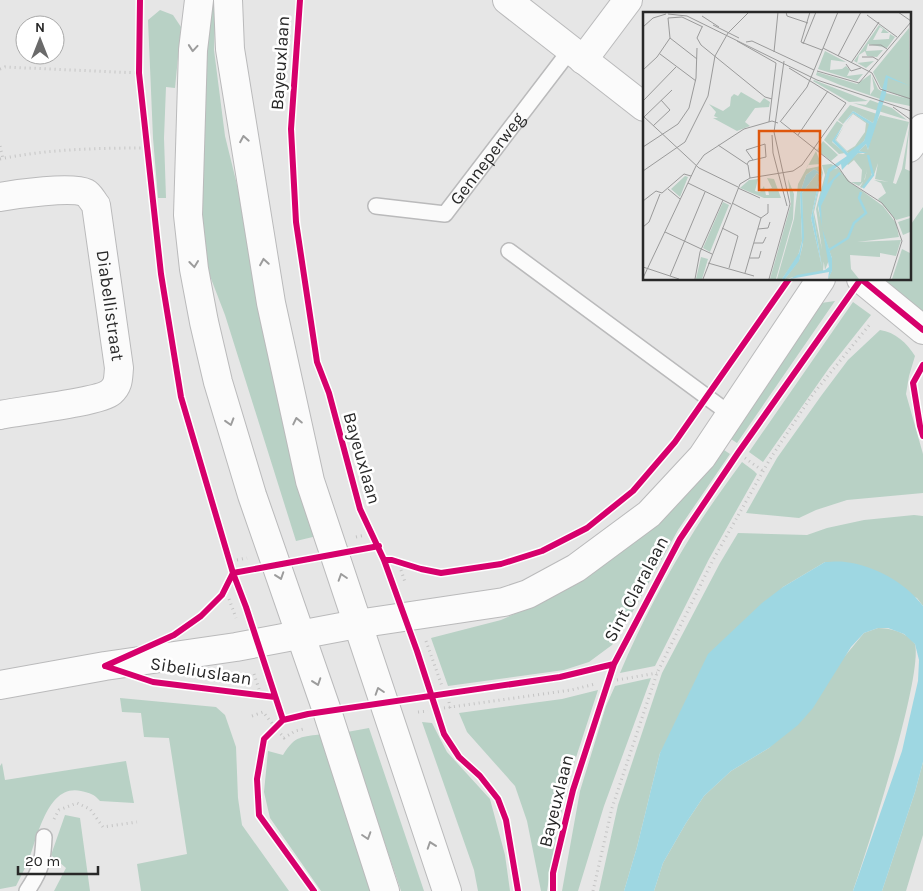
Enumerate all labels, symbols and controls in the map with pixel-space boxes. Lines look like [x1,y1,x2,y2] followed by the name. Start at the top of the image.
[643,12,910,280] inset map
[15,15,65,65] north arrow
[266,15,294,111] street label: Bayeuxlaan
[35,19,45,36] text: N
[188,45,199,53] one-way arrow
[445,108,530,209] street label: Genneperweg
[239,134,249,143] one-way arrow
[91,249,129,363] street label: Diabellistraat
[259,258,270,266] one-way arrow
[188,260,199,268] one-way arrow
[338,410,386,506] street label: Bayeuxlaan
[224,417,234,425] one-way arrow
[292,417,303,426] one-way arrow
[599,533,673,645] street label: Sint Claralaan
[275,572,285,580] one-way arrow
[337,574,347,582] one-way arrow
[149,652,253,690] street label: Sibeliuslaan
[311,677,321,685] one-way arrow
[375,687,385,696] one-way arrow
[534,752,578,850] street label: Bayeuxlaan
[362,831,372,840] one-way arrow
[427,841,437,849] one-way arrow
[18,844,98,876] scale bar
[25,852,60,870] text: 20 m

